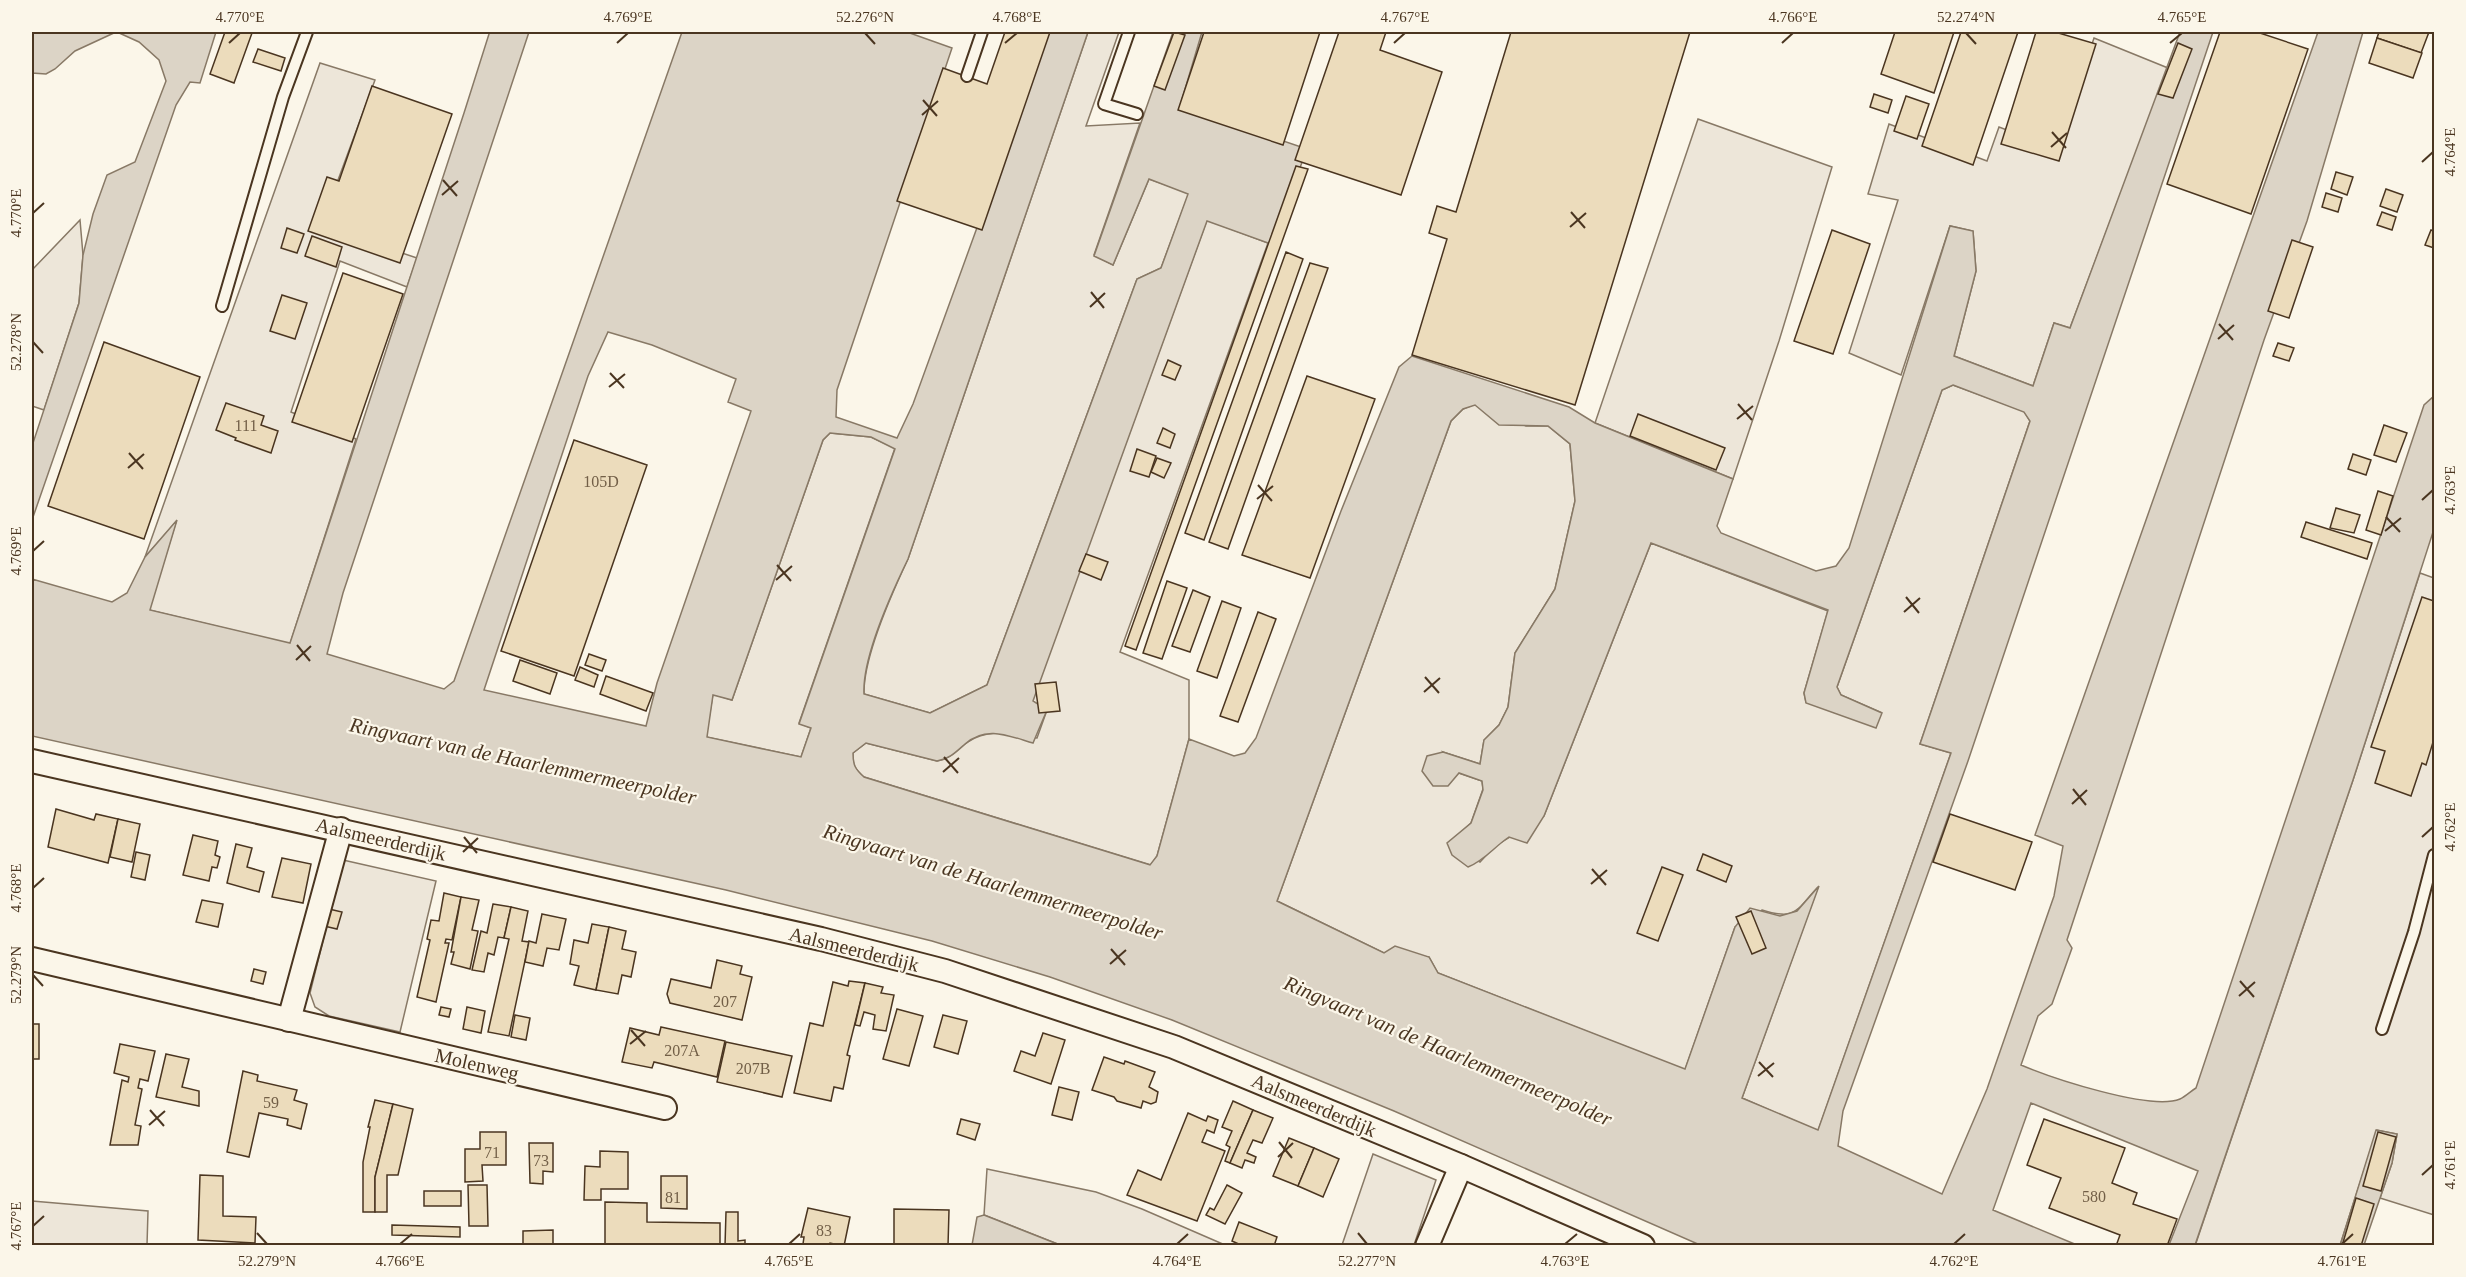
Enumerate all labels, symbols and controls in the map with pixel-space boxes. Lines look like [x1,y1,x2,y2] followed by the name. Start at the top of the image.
[216,9,264,25] text: 4.770°E
[604,9,652,25] text: 4.769°E
[836,9,894,25] text: 52.276°N
[993,9,1041,25] text: 4.768°E
[1381,9,1429,25] text: 4.767°E
[1769,9,1817,25] text: 4.766°E
[1937,9,1995,25] text: 52.274°N
[2158,9,2206,25] text: 4.765°E
[2442,128,2458,176] text: 4.764°E
[8,189,24,237] text: 4.770°E
[8,313,24,371] text: 52.278°N
[235,417,257,434] house number: 111
[2442,466,2458,514] text: 4.763°E
[583,473,619,490] house number: 105D
[8,527,24,575] text: 4.769°E
[346,712,699,810] water label: Ringvaart van de Haarlemmermeerpolder
[2442,803,2458,851] text: 4.762°E
[313,813,448,866] street label: Aalsmeerderdijk
[819,818,1167,945] water label: Ringvaart van de Haarlemmermeerpolder
[8,864,24,912] text: 4.768°E
[786,922,921,977] street label: Aalsmeerderdijk
[8,946,24,1004] text: 52.279°N
[1279,970,1616,1132] water label: Ringvaart van de Haarlemmermeerpolder
[713,993,737,1010] house number: 207
[664,1042,700,1059] house number: 207A
[433,1044,521,1085] street label: Molenweg
[736,1060,770,1077] house number: 207B
[1248,1069,1380,1142] street label: Aalsmeerderdijk
[263,1094,279,1111] house number: 59
[2442,1141,2458,1189] text: 4.761°E
[484,1144,500,1161] house number: 71
[533,1152,549,1169] house number: 73
[2082,1188,2106,1205] house number: 580
[665,1189,681,1206] house number: 81
[8,1202,24,1250] text: 4.767°E
[816,1222,832,1239] house number: 83
[238,1253,296,1269] text: 52.279°N
[376,1253,424,1269] text: 4.766°E
[765,1253,813,1269] text: 4.765°E
[1153,1253,1201,1269] text: 4.764°E
[1338,1253,1396,1269] text: 52.277°N
[1541,1253,1589,1269] text: 4.763°E
[1930,1253,1978,1269] text: 4.762°E
[2318,1253,2366,1269] text: 4.761°E

